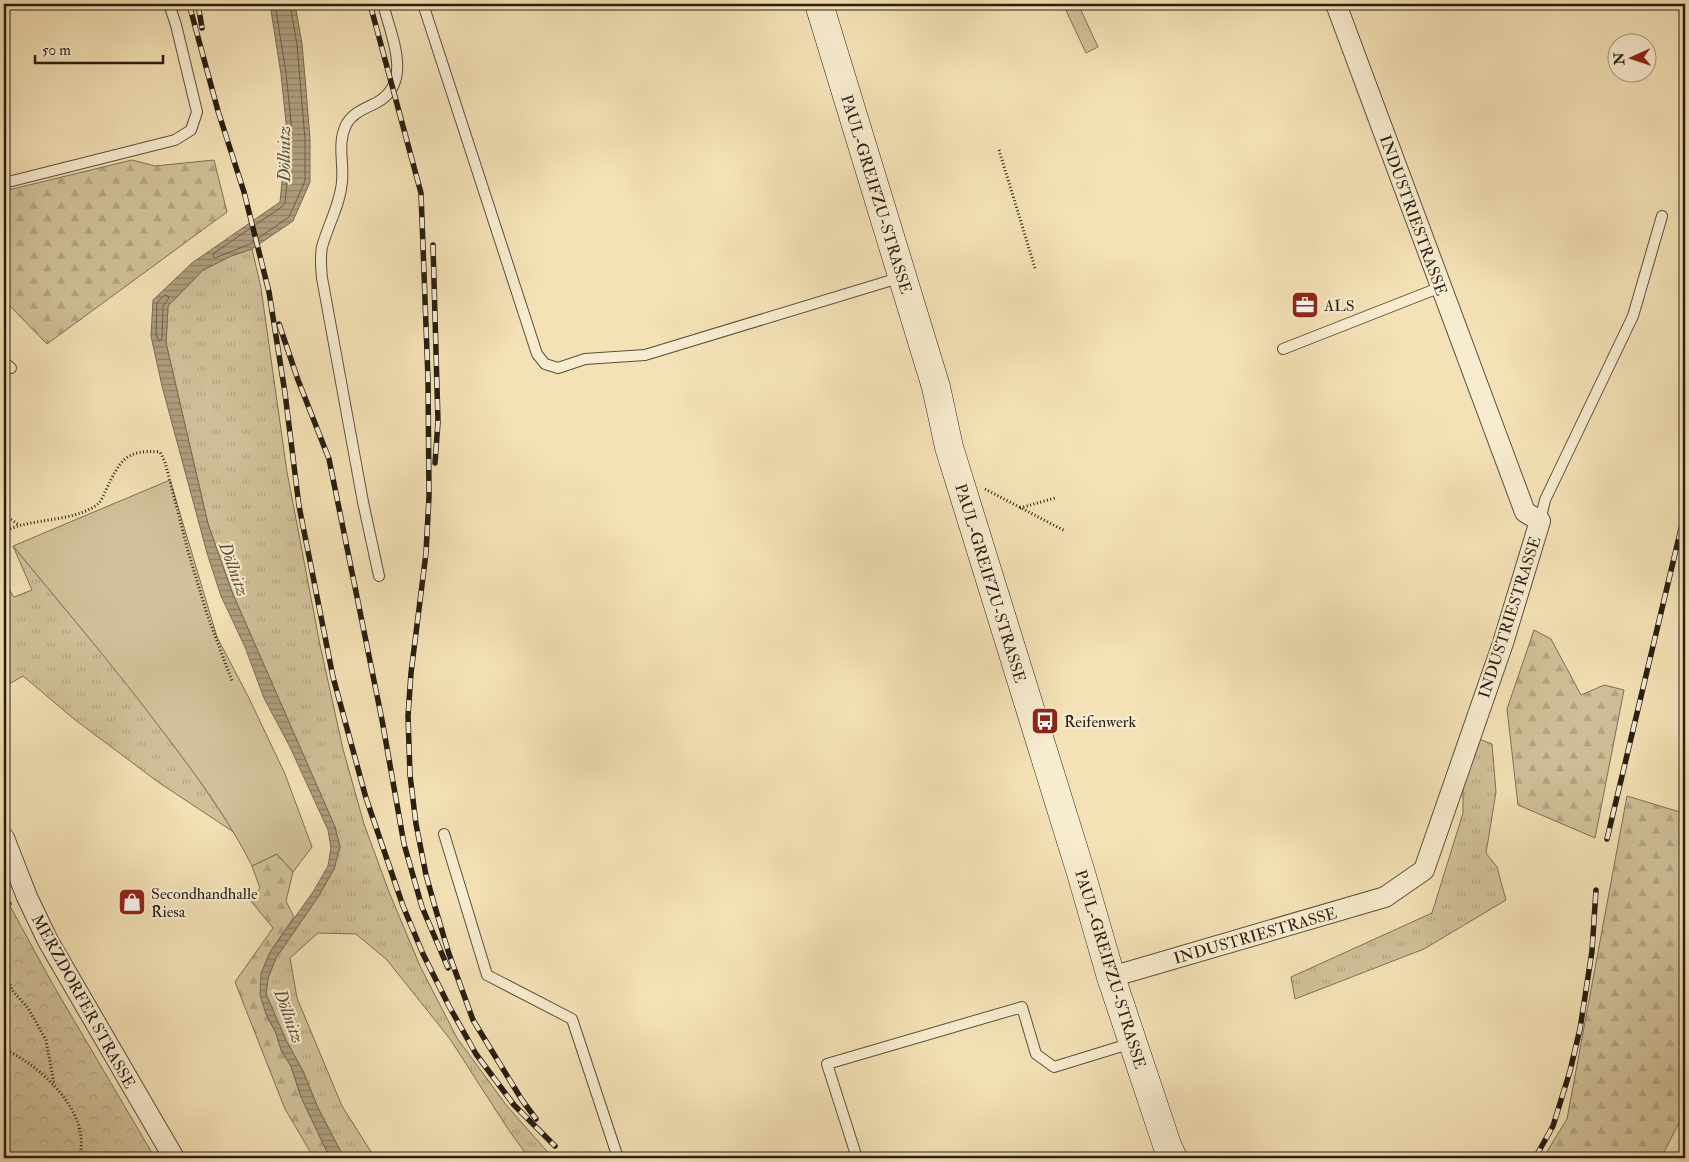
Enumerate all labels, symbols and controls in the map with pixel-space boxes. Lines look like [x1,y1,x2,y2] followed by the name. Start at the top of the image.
[35,32,162,64] scale bar
[1606,32,1656,82] north arrow
[42,41,71,60] text: 50 m
[1611,51,1628,66] text: N
[836,92,916,296] street label: PAUL-GREIFZU-STRASSE
[273,126,296,183] water label: Döllnitz
[1375,132,1451,298] street label: INDUSTRIESTRASSE
[1290,290,1320,320] office icon: ALS
[1323,296,1355,316] place label: ALS
[950,481,1030,685] street label: PAUL-GREIFZU-STRASSE
[1474,534,1546,701] street label: INDUSTRIESTRASSE
[213,538,254,599] water label: Döllnitz
[1030,706,1060,736] bus stop icon: Reifenwerk
[1064,712,1136,732] place label: Reifenwerk
[1070,867,1150,1071] street label: PAUL-GREIFZU-STRASSE
[151,884,258,922] place label: Secondhandhalle Riesa
[117,887,147,917] shop icon: Secondhandhalle Riesa
[1171,903,1339,969] street label: INDUSTRIESTRASSE
[27,911,139,1092] street label: MERZDORFER STRASSE
[268,985,309,1046] water label: Döllnitz

